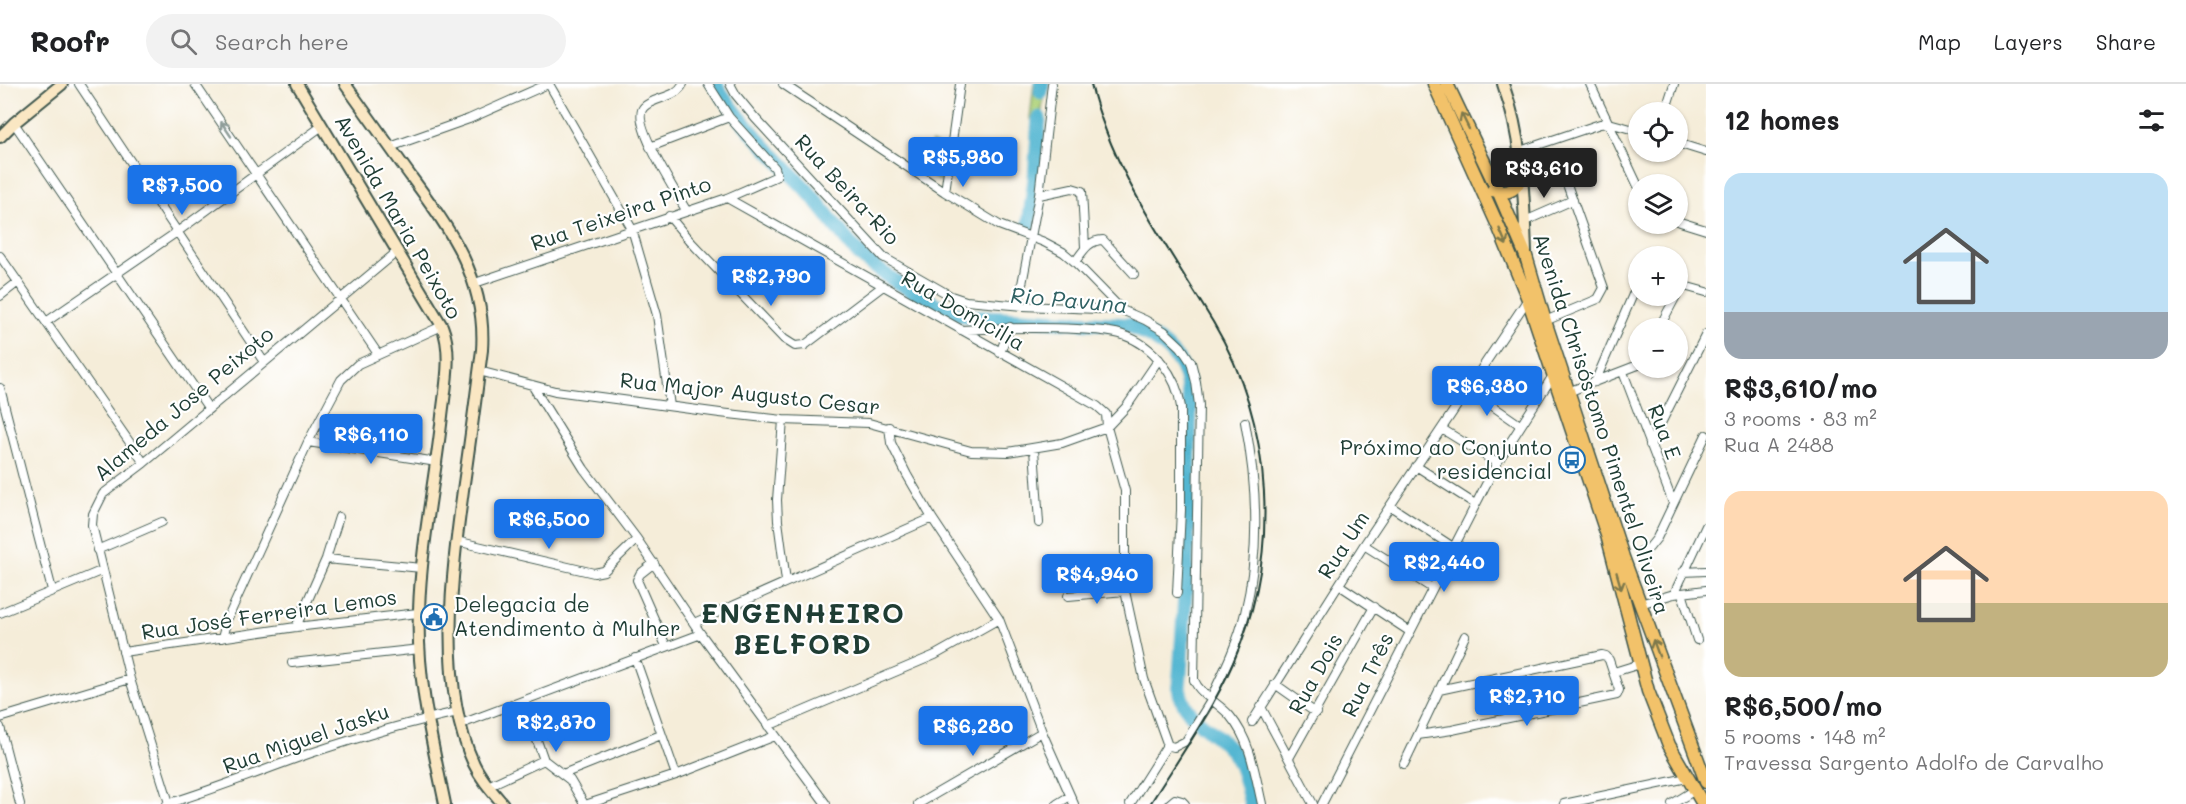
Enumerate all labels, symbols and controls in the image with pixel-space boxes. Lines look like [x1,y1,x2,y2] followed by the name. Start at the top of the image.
[146,14,566,68] search box
[30,23,110,59] text: Roofr
[167,25,200,58] icon: search
[215,27,349,56] text: Search here
[1918,28,1961,55] text: Map
[1994,28,2063,55] text: Layers
[2096,28,2156,55] text: Share
[1628,102,1688,378] map controls
[1628,102,1688,162] button: locate
[1724,103,1840,137] text: 12 homes
[2135,104,2168,137] icon: filters
[330,109,469,323] street label: Avenida Maria Peixoto
[1458,112,1470,130] one-way arrow
[220,122,232,138] one-way arrow
[790,128,906,250] street label: Rua Beira-Rio
[908,137,1018,188] pin: R$5,980
[922,143,1004,169] text: R$5,980
[1489,148,1599,199] pin: R$3,610
[1505,154,1583,180] text: R$3,610
[127,165,237,216] pin: R$7,500
[527,169,714,256] street label: Rua Teixeira Pinto
[142,171,222,197] text: R$7,500
[1628,174,1688,234] button: layers
[1892,212,2000,320] icon: home
[1498,227,1509,246] one-way arrow
[1528,229,1677,618] street label: Avenida Chrisóstomo Pimentel Oliveira
[1628,246,1688,306] button: +
[716,256,826,307] pin: R$2,790
[731,262,811,288] text: R$2,790
[897,263,1030,356] street label: Rua Domicilia
[1009,280,1129,319] water label: Rio Pavuna
[1628,318,1688,378] button: −
[88,320,279,486] street label: Alameda Jose Peixoto
[619,365,882,420] street label: Rua Major Augusto Cesar
[1432,366,1542,417] pin: R$6,380
[1724,371,1877,405] text: R$3,610/mo
[1446,372,1528,398] text: R$6,380
[1643,400,1688,463] street label: Rua E
[1724,405,1877,431] text: 3 rooms · 83 m²
[316,414,426,465] pin: R$6,110
[333,420,409,446] text: R$6,110
[1724,431,1834,457] text: Rua A 2488
[1340,433,1552,484] place label: Próximo ao Conjunto residencial
[1557,445,1587,475] bus stop icon: Próximo ao Conjunto residencial
[494,499,604,550] pin: R$6,500
[508,505,590,531] text: R$6,500
[1311,505,1375,583] street label: Rua Um
[1892,530,2000,638] icon: home
[1389,542,1499,593] pin: R$2,440
[1403,548,1485,574] text: R$2,440
[1042,554,1152,605] pin: R$4,940
[1056,560,1138,586] text: R$4,940
[1614,571,1626,590] one-way arrow
[139,582,398,645] street label: Rua José Ferreira Lemos
[454,590,681,641] place label: Delegacia de Atendimento à Mulher
[701,595,905,661] district label: ENGENHEIRO BELFORD
[419,602,449,632] public building icon: Delegacia de Atendimento à Mulher
[1281,628,1348,718] street label: Rua Dois
[1335,628,1399,721] street label: Rua Três
[1649,639,1660,658] one-way arrow
[1472,676,1582,727] pin: R$2,710
[1489,682,1565,708] text: R$2,710
[1724,689,1882,723] text: R$6,500/mo
[219,696,392,779] street label: Rua Miguel Jasku
[501,702,611,753] pin: R$2,870
[918,706,1028,757] pin: R$6,280
[516,708,596,734] text: R$2,870
[933,712,1013,738] text: R$6,280
[1724,723,1886,749] text: 5 rooms · 148 m²
[1724,749,2104,775] text: Travessa Sargento Adolfo de Carvalho

